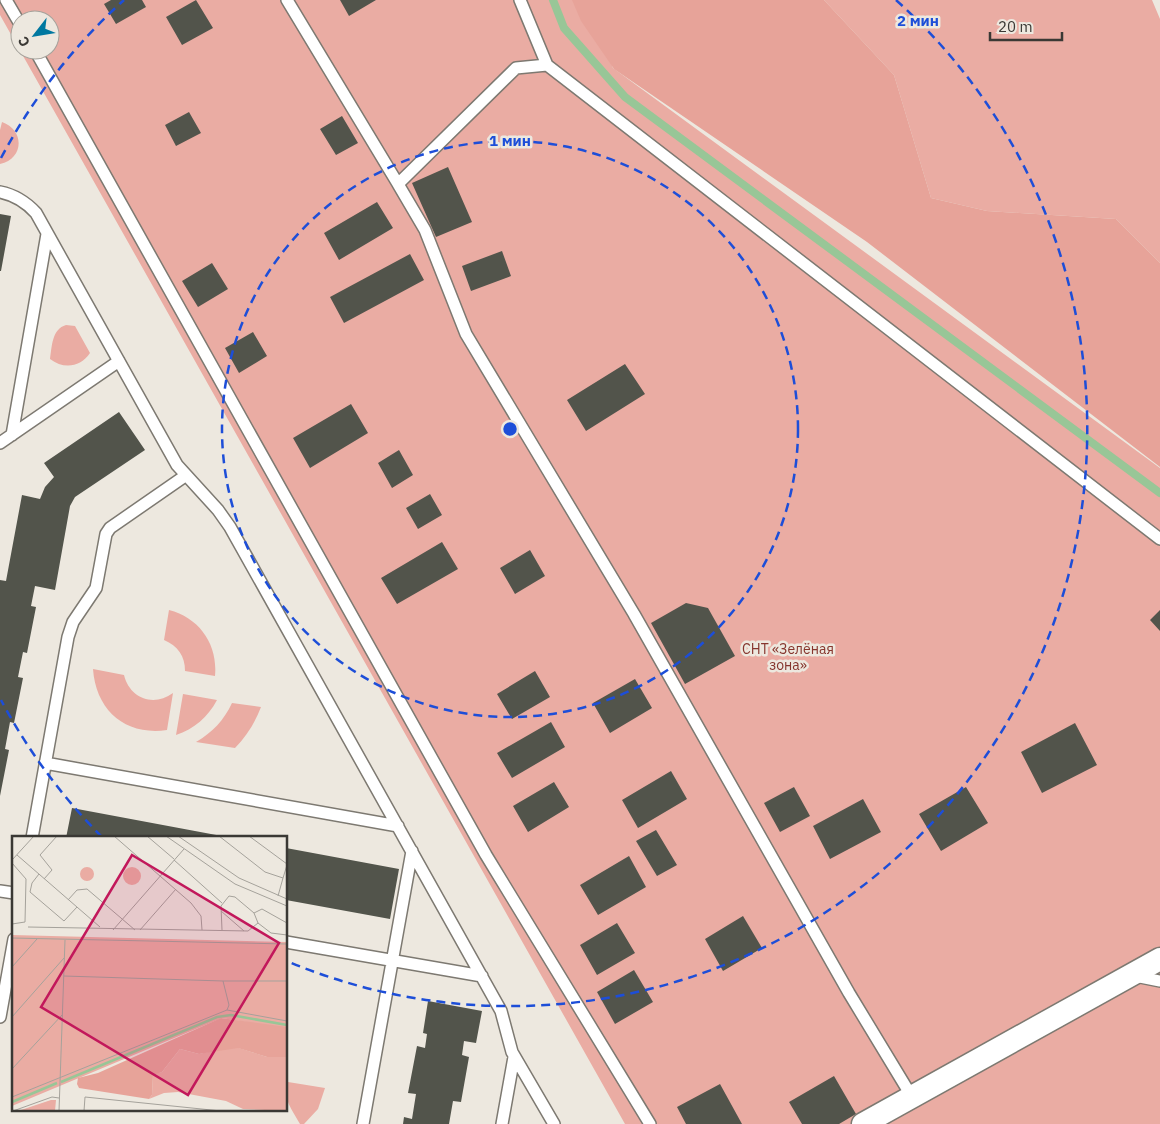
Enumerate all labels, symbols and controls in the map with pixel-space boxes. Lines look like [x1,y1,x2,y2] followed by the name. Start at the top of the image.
[10,10,60,60] north arrow
[990,10,1062,42] scale bar
[897,11,939,30] text: 2 мин
[998,17,1033,36] text: 20 m
[14,33,34,50] text: С
[489,131,531,150] text: 1 мин
[501,420,519,438] centre of rings
[742,640,834,674] park label: СНТ «Зелёная зона»
[12,836,288,1112] inset map

